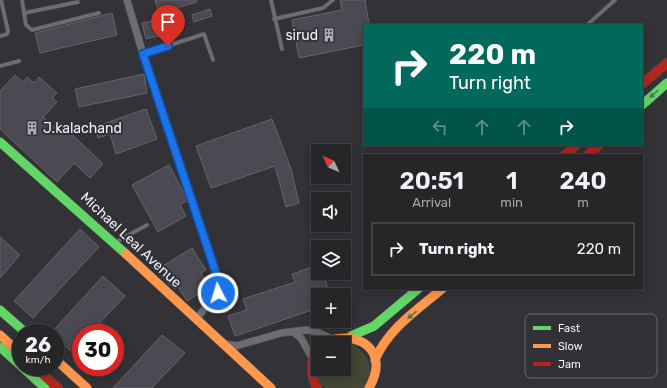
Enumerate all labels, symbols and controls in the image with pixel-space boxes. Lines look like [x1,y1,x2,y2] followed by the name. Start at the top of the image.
[151,5,185,46] pin
[157,11,179,33] icon: arrive
[285,27,318,44] place label: sirud
[321,27,337,43] building icon: sirud
[449,38,536,71] text: 220 m
[383,40,435,92] icon: right
[449,72,531,94] text: Turn right
[650,89,659,98] one-way arrow
[429,116,451,138] icon: left
[471,116,493,138] icon: ahead
[513,116,535,138] icon: ahead
[555,116,577,138] icon: right
[24,120,40,136] building icon: J.kalachand
[43,120,122,137] place label: J.kalachand
[311,144,351,184] north arrow
[311,144,351,376] map controls
[399,167,464,195] text: 20:51
[506,167,517,195] text: 1
[559,167,607,195] text: 240
[77,189,185,291] street label: Michael Leal Avenue
[311,192,351,232] button: sound
[412,195,451,210] text: Arrival
[500,195,523,210] text: min
[577,195,589,210] text: m
[385,238,407,260] icon: right
[311,240,351,280] button: layers
[419,240,494,258] text: Turn right
[577,240,621,258] text: 220 m
[197,272,239,314] position arrow
[311,288,351,328] button: +
[407,310,417,319] one-way arrow
[525,314,657,378] legend
[558,322,581,335] text: Fast
[72,324,124,376] speed limit sign: 30
[25,333,51,357] text: 26
[311,336,351,376] button: −
[558,340,583,353] text: Slow
[26,354,50,366] text: km/h
[558,358,581,371] text: Jam

